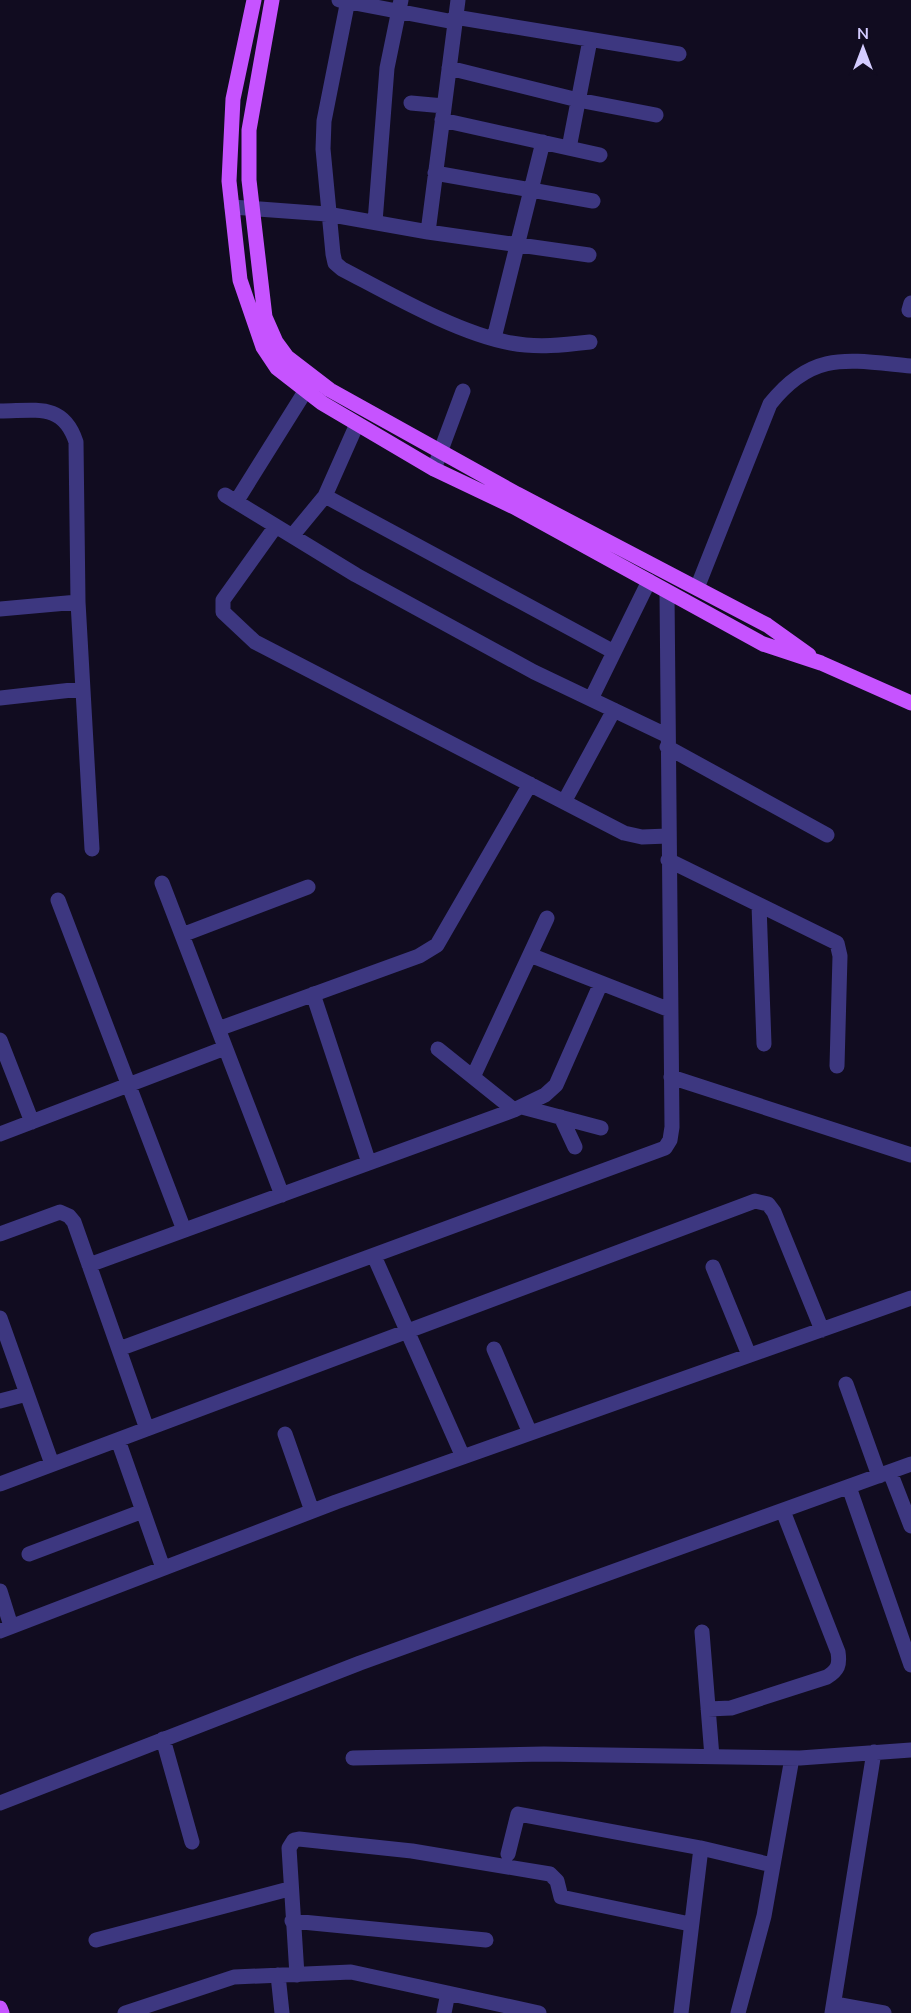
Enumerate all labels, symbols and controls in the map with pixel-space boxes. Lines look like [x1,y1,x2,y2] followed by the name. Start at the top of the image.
[833,18,893,78] north arrow
[857,23,869,45] text: N

